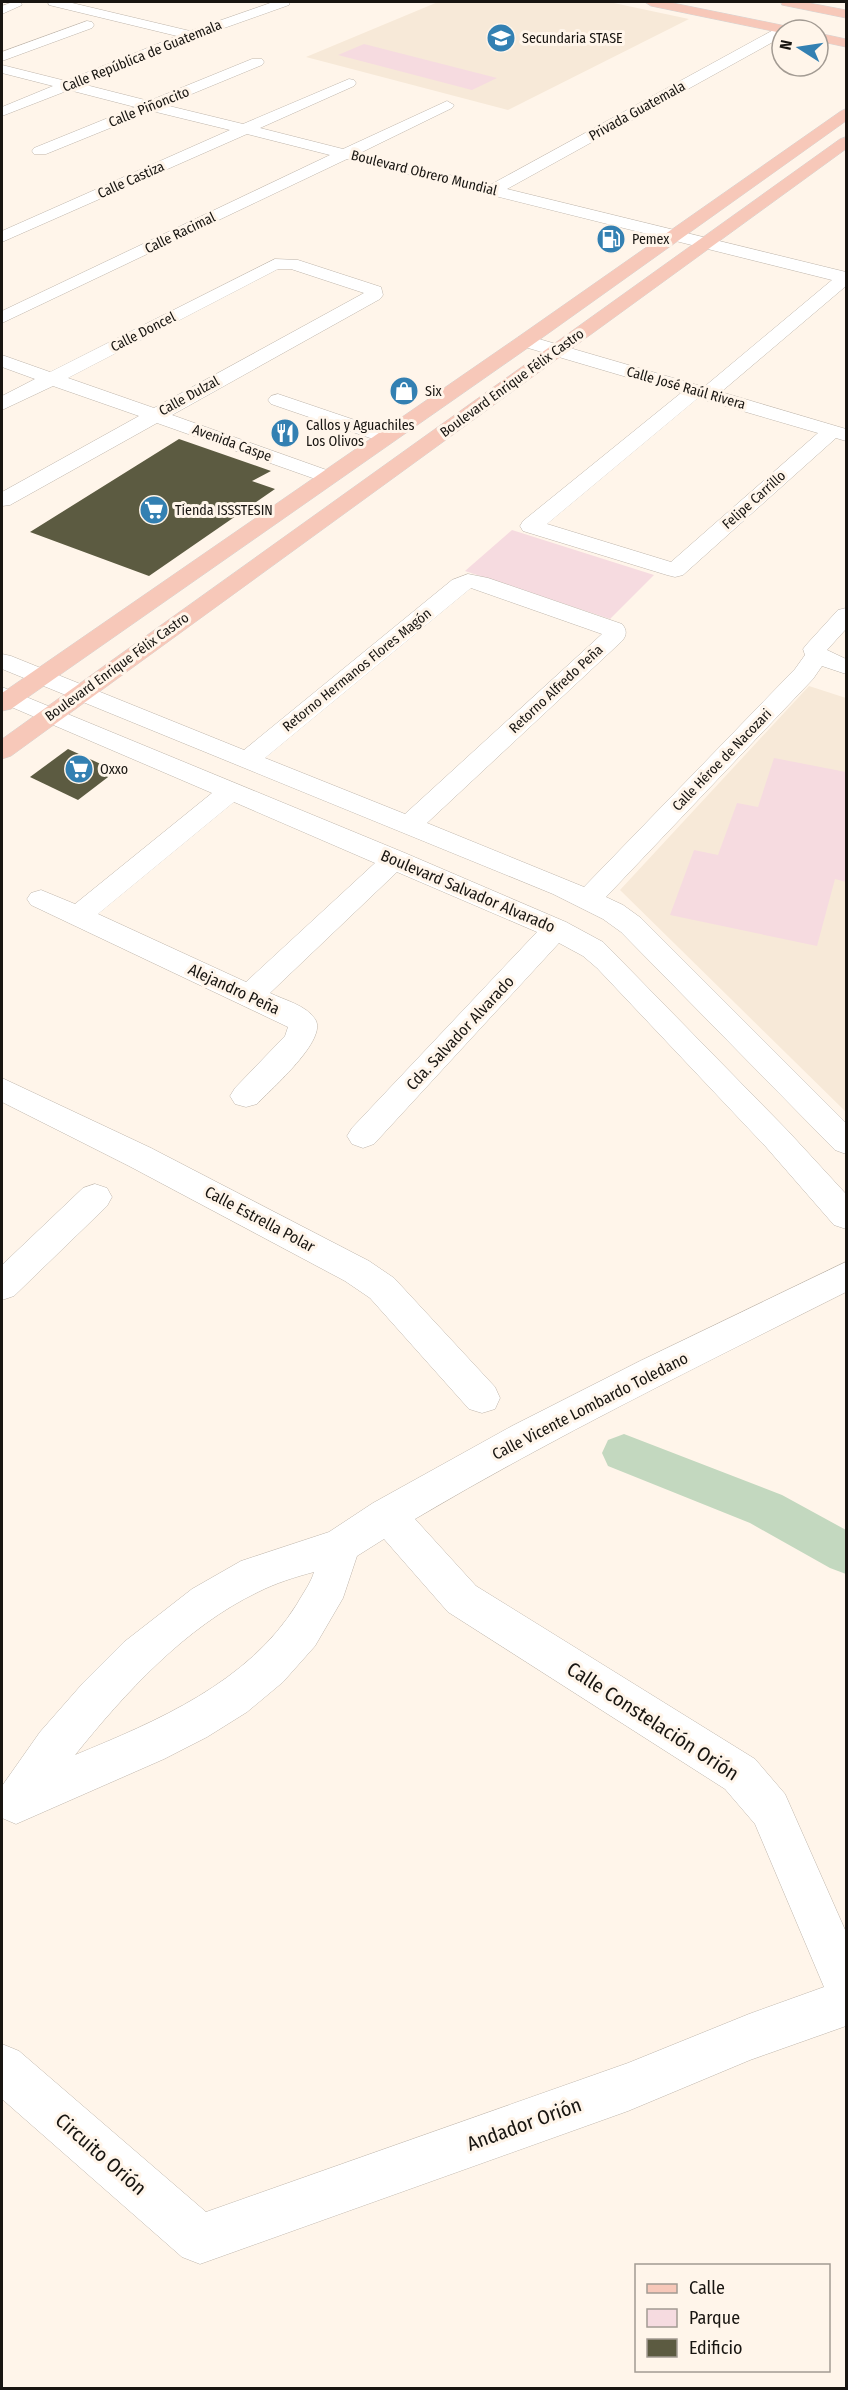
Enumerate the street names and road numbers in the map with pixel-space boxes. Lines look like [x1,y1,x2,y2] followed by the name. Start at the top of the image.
[60,16,224,96] street label: Calle República de Guatemala
[586,77,688,144] street label: Privada Guatemala
[106,83,192,131] street label: Calle Piñoncito
[349,147,499,199] street label: Boulevard Obrero Mundial
[95,158,167,202] street label: Calle Castiza
[142,209,218,257] street label: Calle Racimal
[108,308,179,356] street label: Calle Doncel
[437,325,587,441] street label: Boulevard Enrique Félix Castro
[625,363,748,413] street label: Calle José Raúl Rivera
[156,372,222,420] street label: Calle Dulzal
[190,421,274,465] street label: Avenida Caspe
[719,467,789,533] street label: Felipe Carrillo
[279,605,435,735] street label: Retorno Hermanos Flores Magón
[42,609,192,725] street label: Boulevard Enrique Félix Castro
[506,641,606,737] street label: Retorno Alfredo Peña
[669,705,775,815] street label: Calle Héroe de Nacozari
[378,846,558,936] street label: Boulevard Salvador Alvarado
[185,960,283,1019] street label: Alejandro Peña
[402,972,518,1094] street label: Cda. Salvador Alvarado
[202,1182,319,1256] street label: Calle Estrella Polar
[489,1348,691,1464] street label: Calle Vicente Lombardo Toledano
[563,1656,743,1786] street label: Calle Constelación Orión
[463,2092,585,2156] street label: Andador Orión
[51,2108,151,2200] street label: Circuito Orión

